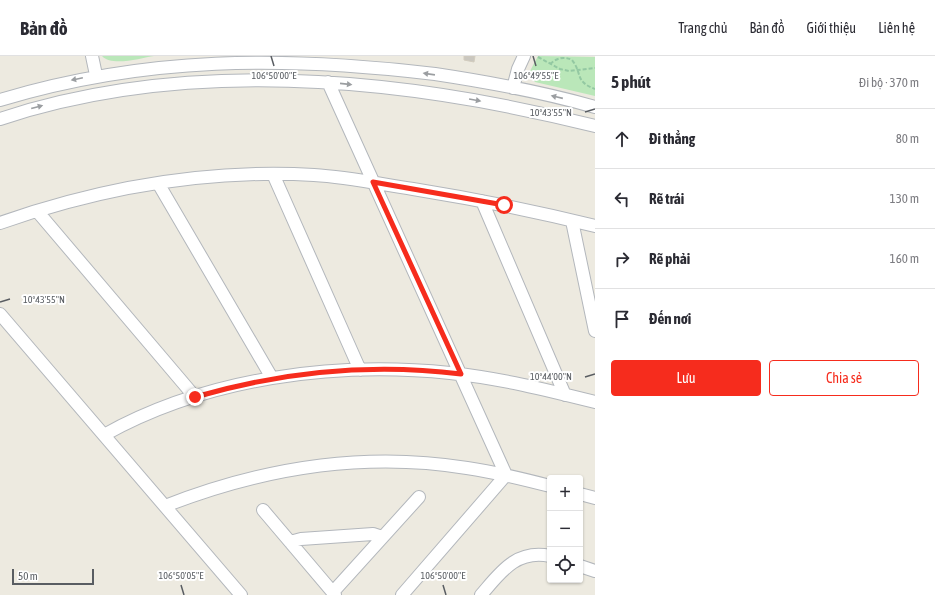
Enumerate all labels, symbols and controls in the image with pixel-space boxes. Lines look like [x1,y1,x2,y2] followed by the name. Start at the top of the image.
[20,17,68,39] text: Bản đồ
[678,20,727,36] text: Trang chủ
[749,20,785,36] text: Bản đồ
[807,20,856,36] text: Giới thiệu
[878,20,915,36] text: Liên hệ
[252,70,297,81] text: 106°50'00"E
[514,70,559,81] text: 106°49'55"E
[423,71,435,77] one-way arrow
[611,72,651,92] text: 5 phút
[859,75,919,90] text: Đi bộ · 370 m
[71,77,84,83] one-way arrow
[340,80,352,87] one-way arrow
[551,94,563,100] one-way arrow
[469,97,481,103] one-way arrow
[31,104,44,110] one-way arrow
[530,107,572,118] text: 10°43'55"N
[611,128,633,150] icon: ahead
[649,130,695,147] text: Đi thẳng
[896,131,919,146] text: 80 m
[611,188,633,210] icon: left
[649,190,684,207] text: Rẽ trái
[890,191,919,206] text: 130 m
[495,196,513,214] route start
[611,248,633,270] icon: right
[649,250,690,267] text: Rẽ phải
[890,251,919,266] text: 160 m
[23,294,65,305] text: 10°43'55"N
[611,308,633,330] icon: arrive
[649,310,691,327] text: Đến nơi
[611,360,761,396] button: Lưu
[769,360,919,396] button: Chia sẻ
[530,371,572,382] text: 10°44'00"N
[186,388,204,406] route end
[547,475,583,583] map controls
[547,475,583,511] button: +
[547,511,583,547] button: −
[547,547,583,583] button: locate
[12,567,94,586] scale bar
[18,570,38,582] text: 50 m
[159,570,204,581] text: 106°50'05"E
[421,570,466,581] text: 106°50'00"E

